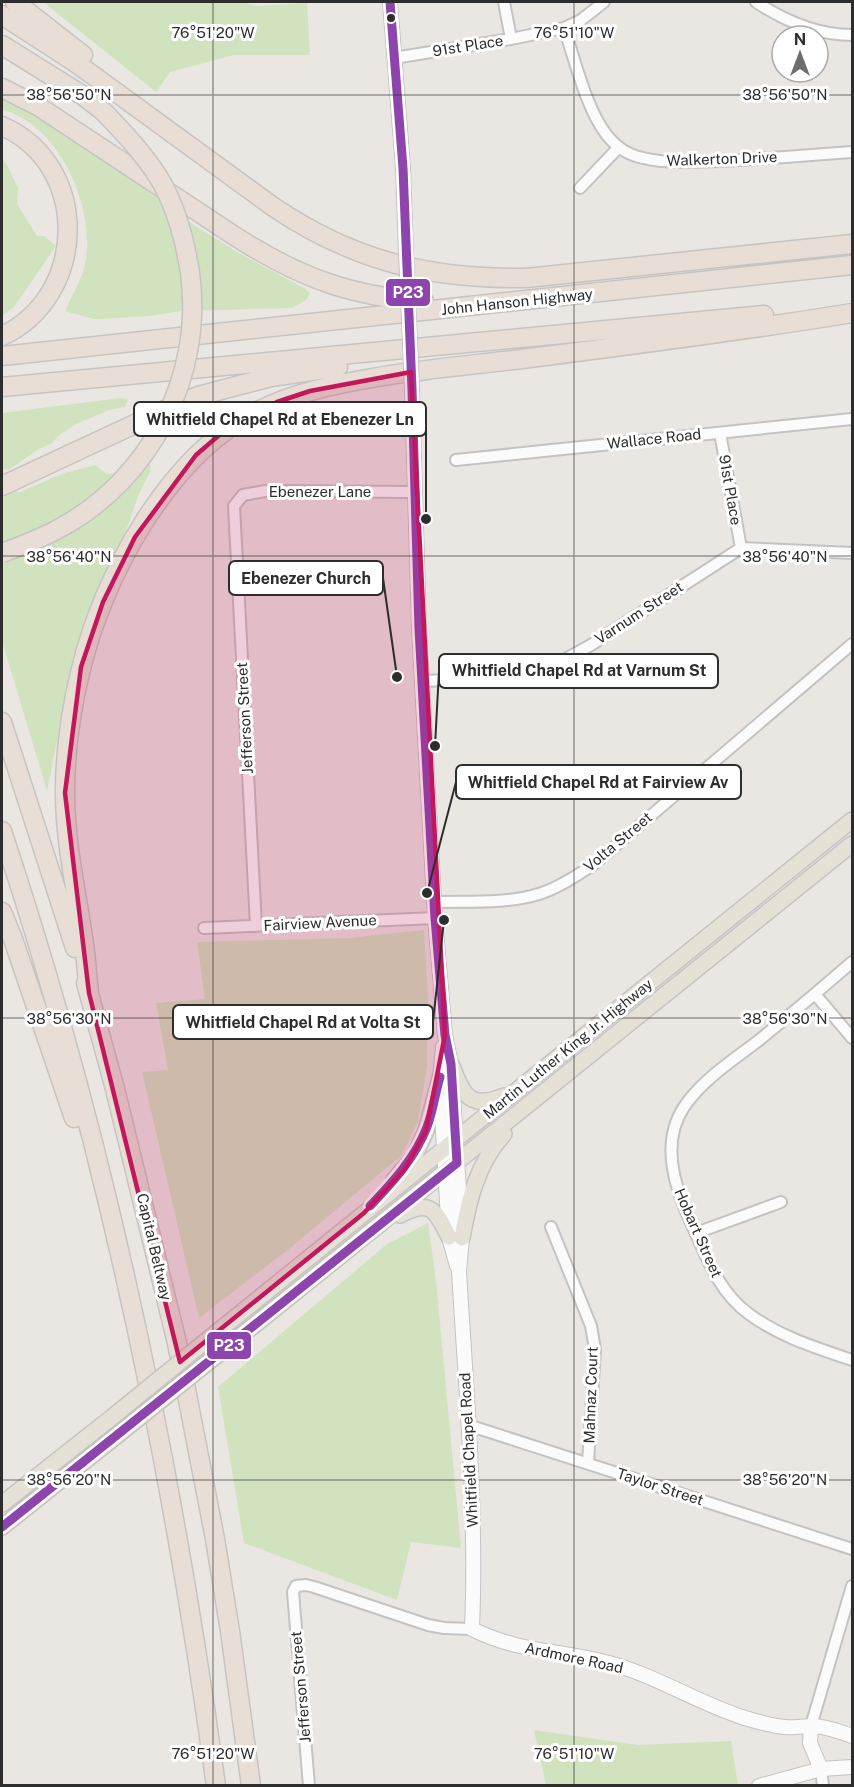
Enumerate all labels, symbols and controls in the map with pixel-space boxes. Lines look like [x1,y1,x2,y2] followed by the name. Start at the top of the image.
[385,12,397,24] unlabelled marker
[171,24,255,41] text: 76°51'20"W
[534,24,614,41] text: 76°51'10"W
[770,24,830,84] north arrow
[794,30,806,49] text: N
[431,32,504,59] street label: 91st Place
[26,86,112,103] text: 38°56'50"N
[742,86,828,103] text: 38°56'50"N
[666,148,778,169] street label: Walkerton Drive
[385,278,431,307] line badge: P23
[392,283,424,302] text: P23
[440,285,594,318] street label: John Hanson Highway
[134,402,426,436] callout: Whitfield Chapel Rd at Ebenezer Ln
[146,410,414,429] text: Whitfield Chapel Rd at Ebenezer Ln
[606,425,702,452] street label: Wallace Road
[716,453,745,526] street label: 91st Place
[269,483,371,500] street label: Ebenezer Lane
[27,548,111,565] text: 38°56'40"N
[743,548,827,565] text: 38°56'40"N
[229,561,383,595] callout: Ebenezer Church
[241,569,371,588] text: Ebenezer Church
[592,578,686,647] street label: Varnum Street
[439,654,718,688] callout: Whitfield Chapel Rd at Varnum St
[452,661,707,680] text: Whitfield Chapel Rd at Varnum St
[233,662,256,774] street label: Jefferson Street
[456,765,741,799] callout: Whitfield Chapel Rd at Fairview Av
[468,773,729,792] text: Whitfield Chapel Rd at Fairview Av
[580,808,655,875] street label: Volta Street
[263,911,377,934] street label: Fairview Avenue
[480,975,656,1122] street label: Martin Luther King Jr. Highway
[173,1005,433,1039] callout: Whitfield Chapel Rd at Volta St
[27,1010,111,1027] text: 38°56'30"N
[743,1010,827,1027] text: 38°56'30"N
[185,1013,421,1032] text: Whitfield Chapel Rd at Volta St
[671,1186,726,1280] street label: Hobart Street
[134,1192,175,1302] street label: Capital Beltway
[206,1331,252,1360] line badge: P23
[213,1336,245,1355] text: P23
[580,1346,601,1444] street label: Mahnaz Court
[456,1372,481,1528] street label: Whitfield Chapel Road
[615,1465,706,1509] street label: Taylor Street
[27,1471,111,1488] text: 38°56'20"N
[743,1471,827,1488] text: 38°56'20"N
[287,1630,314,1744] street label: Jefferson Street
[523,1639,625,1676] street label: Ardmore Road
[171,1745,255,1762] text: 76°51'20"W
[534,1745,614,1762] text: 76°51'10"W

